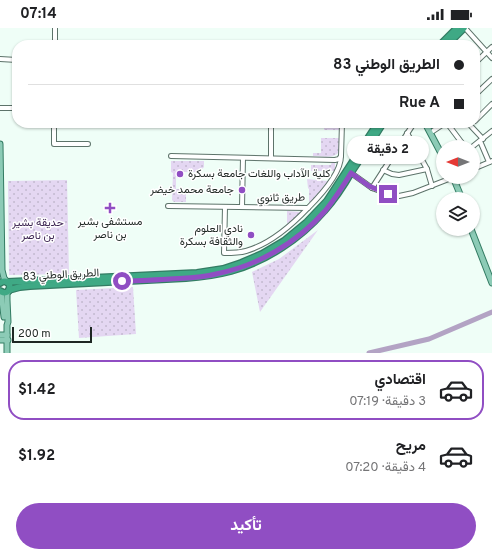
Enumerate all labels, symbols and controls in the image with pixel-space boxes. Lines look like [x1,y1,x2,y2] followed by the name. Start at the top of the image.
[20,5,57,24] text: 07:14
[333,56,440,75] text: الطريق الوطني 83
[399,94,440,113] text: Rue A
[347,136,429,164] callout: 2 دقيقة
[436,140,480,184] north arrow
[436,140,480,236] map controls
[367,142,409,158] text: 2 دقيقة
[188,167,330,181] place label: كلية الآداب واللغات جامعة بسكرة
[175,169,185,179] marker: كلية الآداب واللغات جامعة بسكرة
[149,183,234,197] place label: جامعة محمد خيضر
[237,185,247,195] marker: جامعة محمد خيضر
[379,185,397,203] route end
[257,191,305,207] street label: طريق ثانوي
[436,192,480,236] button: layers
[104,202,116,214] marker: مستشفى بشير بن ناصر
[77,215,142,242] place label: مستشفى بشير بن ناصر
[11,216,64,243] park label: حديقة بشير بن ناصر
[180,222,243,249] place label: نادي العلوم والثقافة بسكرة
[246,230,256,240] marker: نادي العلوم والثقافة بسكرة
[22,266,100,286] street label: الطريق الوطني 83
[113,272,131,290] route start
[12,325,92,344] scale bar
[18,327,51,341] text: 200 m
[374,371,426,390] text: اقتصادي
[438,372,474,408] icon: car
[18,381,56,400] text: $1.42
[349,394,426,410] text: 3 دقيقة · 07:19
[396,437,426,456] text: مريح
[438,438,474,474] icon: car
[18,447,55,466] text: $1.92
[345,460,426,476] text: 4 دقيقة · 07:20
[16,503,476,549] button: تأكيد

